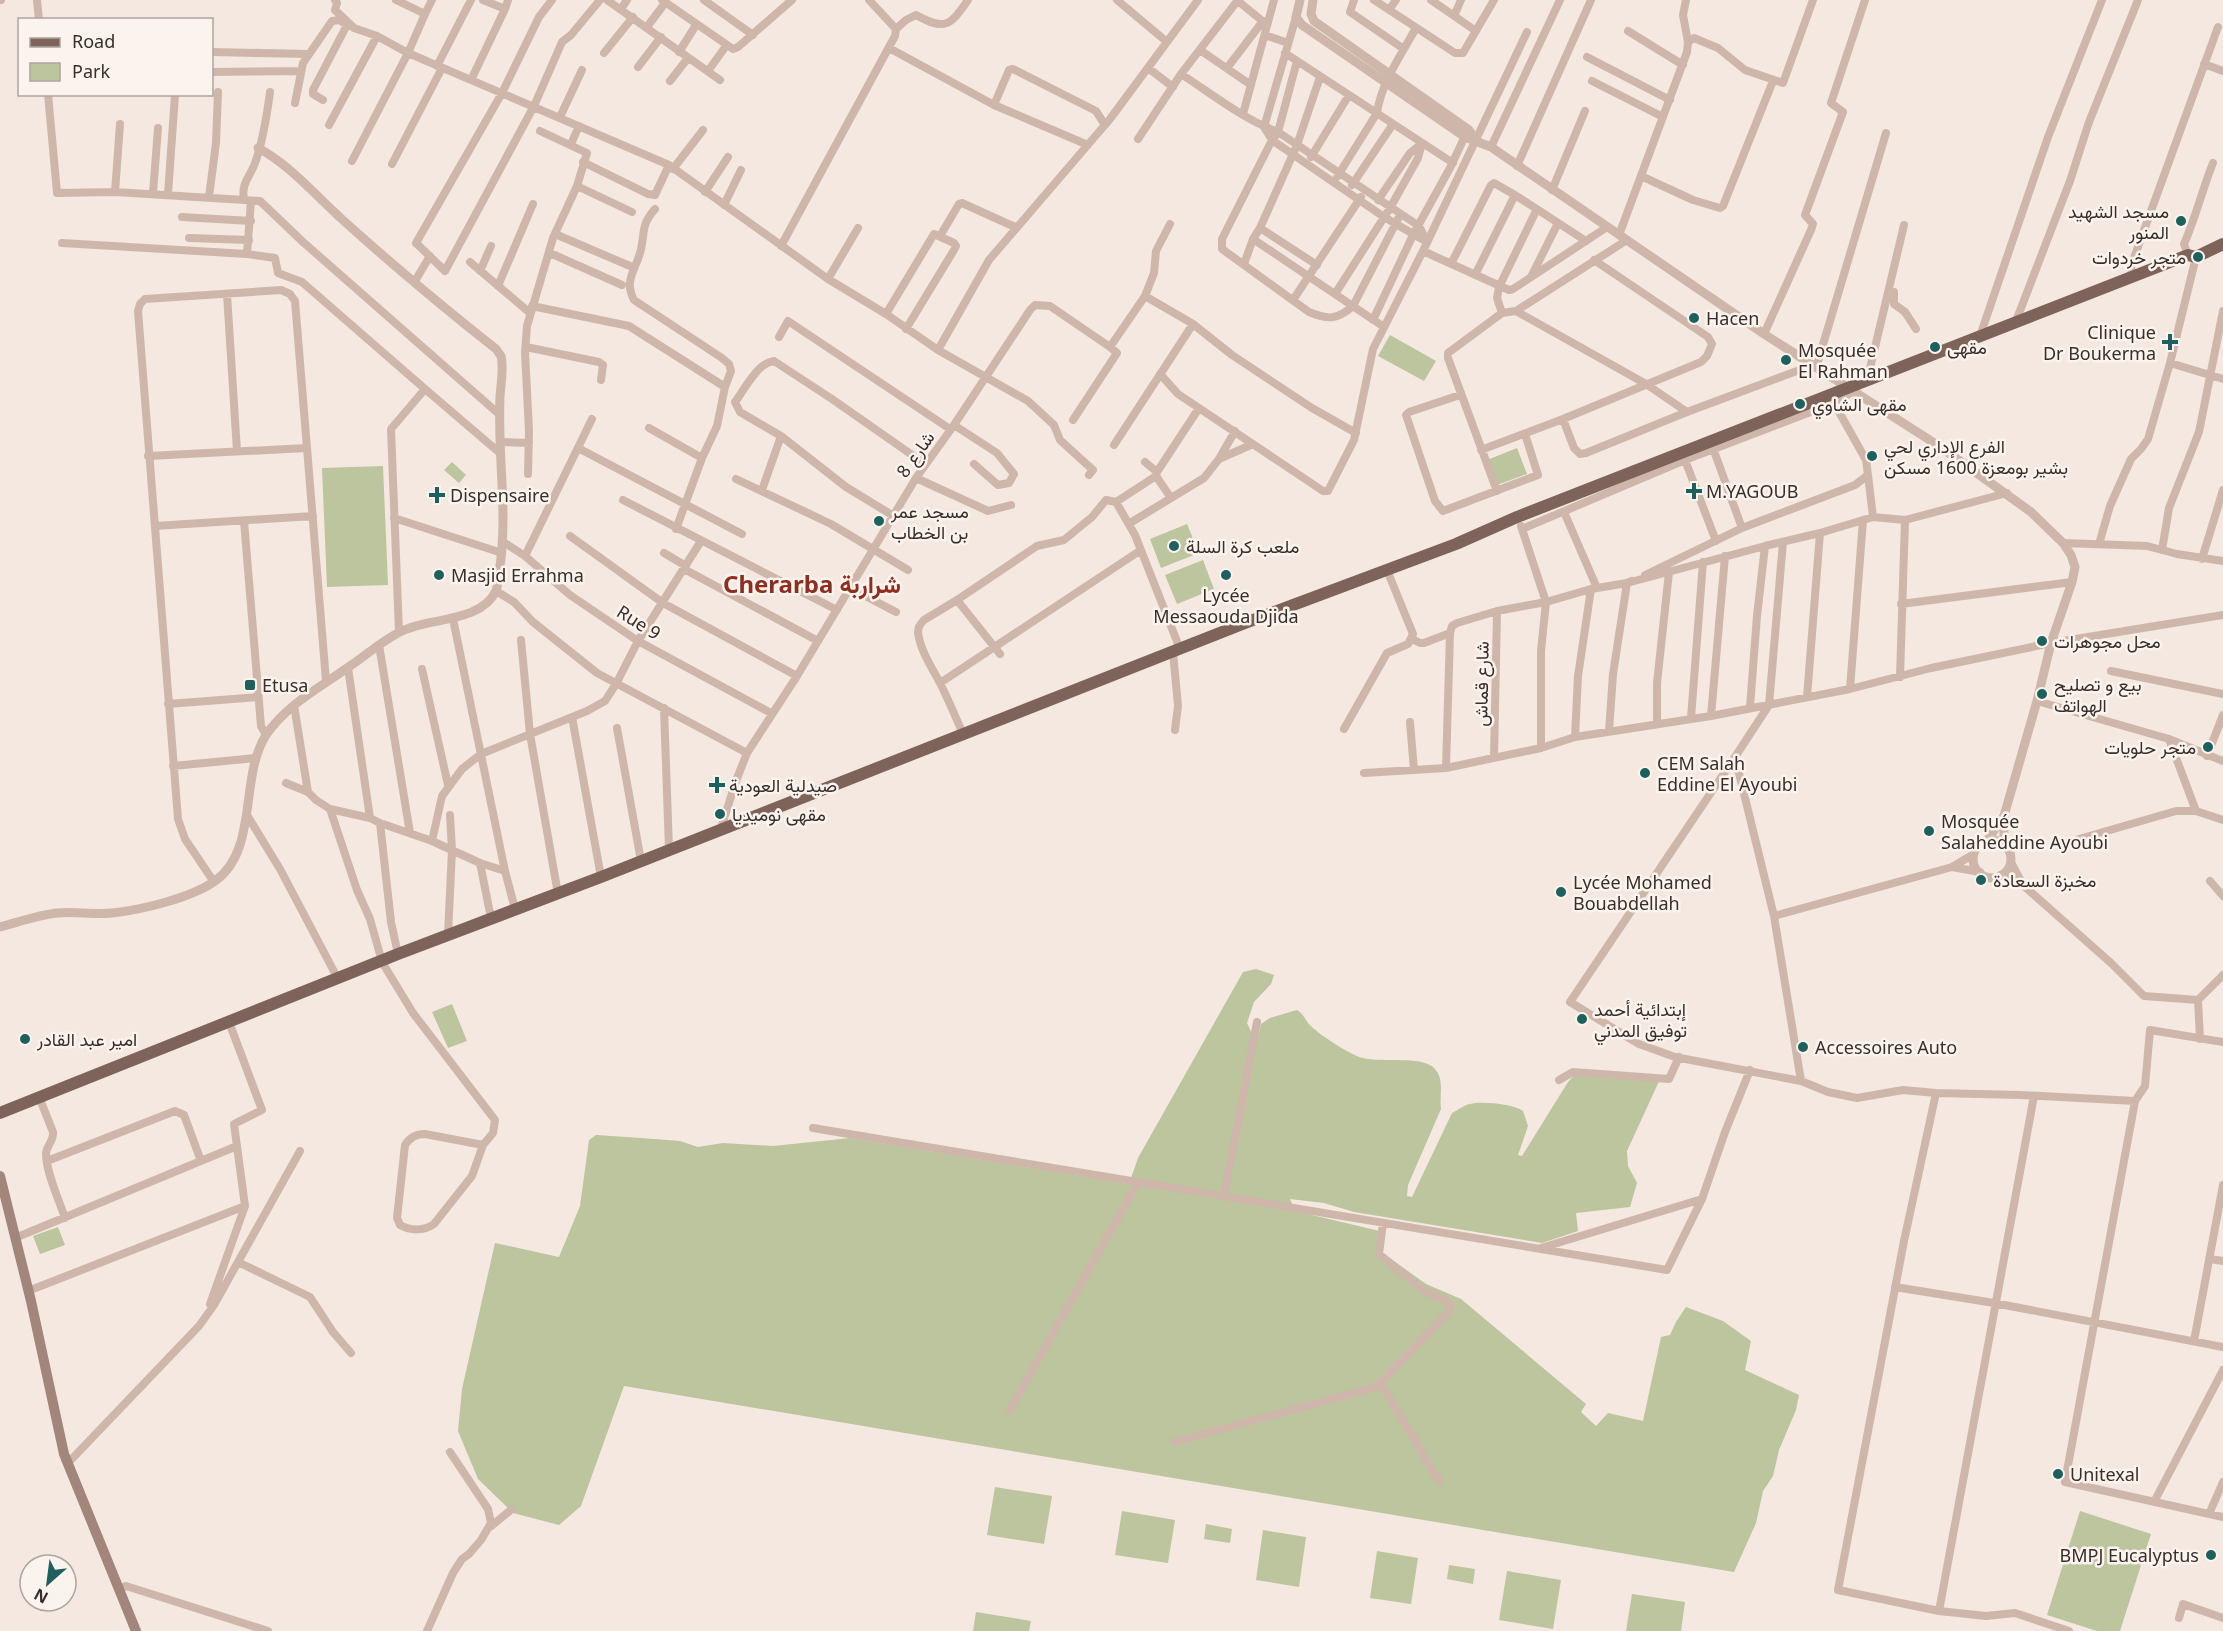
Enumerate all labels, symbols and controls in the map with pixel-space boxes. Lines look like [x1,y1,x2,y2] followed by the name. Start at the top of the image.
[18,18,213,96] legend
[72,29,115,53] text: Road
[72,59,110,83] text: Park
[2068,199,2169,244] place label: مسجد الشهيد المنور
[2174,214,2188,228] marker: مسجد الشهيد المنور
[2092,245,2186,269] place label: متجر خردوات
[2191,250,2205,264] marker: متجر خردوات
[1706,306,1759,330] place label: Hacen
[1687,311,1701,325] marker: Hacen
[2043,320,2156,365] place label: Clinique Dr Boukerma
[2161,333,2179,351] marker: Clinique Dr Boukerma
[1947,335,1987,359] place label: مقهى
[1798,338,1888,383] place label: Mosquée El Rahman
[1928,340,1942,354] marker: مقهى
[1779,353,1793,367] marker: Mosquée El Rahman
[1812,392,1907,420] place label: مقهى الشاوي
[1793,397,1807,411] marker: مقهى الشاوي
[890,426,940,482] street label: شارع 8
[1884,434,2068,479] place label: الفرع الإداري لحي بشير بومعزة 1600 مسكن
[1865,449,1879,463] marker: الفرع الإداري لحي بشير بومعزة 1600 مسكن
[1706,479,1798,503] place label: M.YAGOUB
[450,483,549,507] place label: Dispensaire
[1687,484,1701,498] marker: M.YAGOUB
[428,486,446,504] marker: Dispensaire
[890,499,969,544] place label: مسجد عمر بن الخطاب
[872,514,886,528] marker: مسجد عمر بن الخطاب
[1186,534,1299,558] place label: ملعب كرة السلة
[1167,539,1181,553] marker: ملعب كرة السلة
[451,563,584,587] place label: Masjid Errahma
[723,567,901,600] district label: Cherarba شراربة
[432,568,446,582] marker: Masjid Errahma
[1219,568,1233,582] marker: Lycée Messaouda Djida
[1153,583,1299,628] place label: Lycée Messaouda Djida
[613,599,665,645] street label: Rue 9
[2054,629,2161,653] place label: محل مجوهرات
[2035,634,2049,648] marker: محل مجوهرات
[1468,641,1495,727] street label: شارع قماش
[2054,672,2142,717] place label: بيع و تصليح الهواتف
[262,673,308,697] place label: Etusa
[243,678,257,692] marker: Etusa
[2035,687,2049,701] marker: بيع و تصليح الهواتف
[2104,735,2196,759] place label: متجر حلويات
[2201,740,2215,754] marker: متجر حلويات
[1657,751,1798,796] place label: CEM Salah Eddine El Ayoubi
[1638,766,1652,780] marker: CEM Salah Eddine El Ayoubi
[729,773,837,797] place label: صيدلية العودية
[710,778,724,792] marker: صيدلية العودية
[732,802,826,826] place label: مقهى نوميديا
[713,807,727,821] marker: مقهى نوميديا
[1941,809,2108,854] place label: Mosquée Salaheddine Ayoubi
[1922,824,1936,838] marker: Mosquée Salaheddine Ayoubi
[1993,868,2096,892] place label: مخبزة السعادة
[1573,870,1712,915] place label: Lycée Mohamed Bouabdellah
[1974,873,1988,887] marker: مخبزة السعادة
[1554,885,1568,899] marker: Lycée Mohamed Bouabdellah
[1594,997,1687,1046] place label: إبتدائية أحمد توفيق المدني
[1575,1012,1589,1026] marker: إبتدائية أحمد توفيق المدني
[36,1027,137,1051] place label: امير عبد القادر
[18,1032,32,1046] marker: امير عبد القادر
[1815,1035,1957,1059] place label: Accessoires Auto
[1796,1040,1810,1054] marker: Accessoires Auto
[2070,1462,2139,1486] place label: Unitexal
[2051,1467,2065,1481] marker: Unitexal
[2059,1543,2199,1567] place label: BMPJ Eucalyptus
[2204,1548,2218,1562] marker: BMPJ Eucalyptus
[18,1553,78,1613] north arrow
[30,1583,52,1609] text: N

